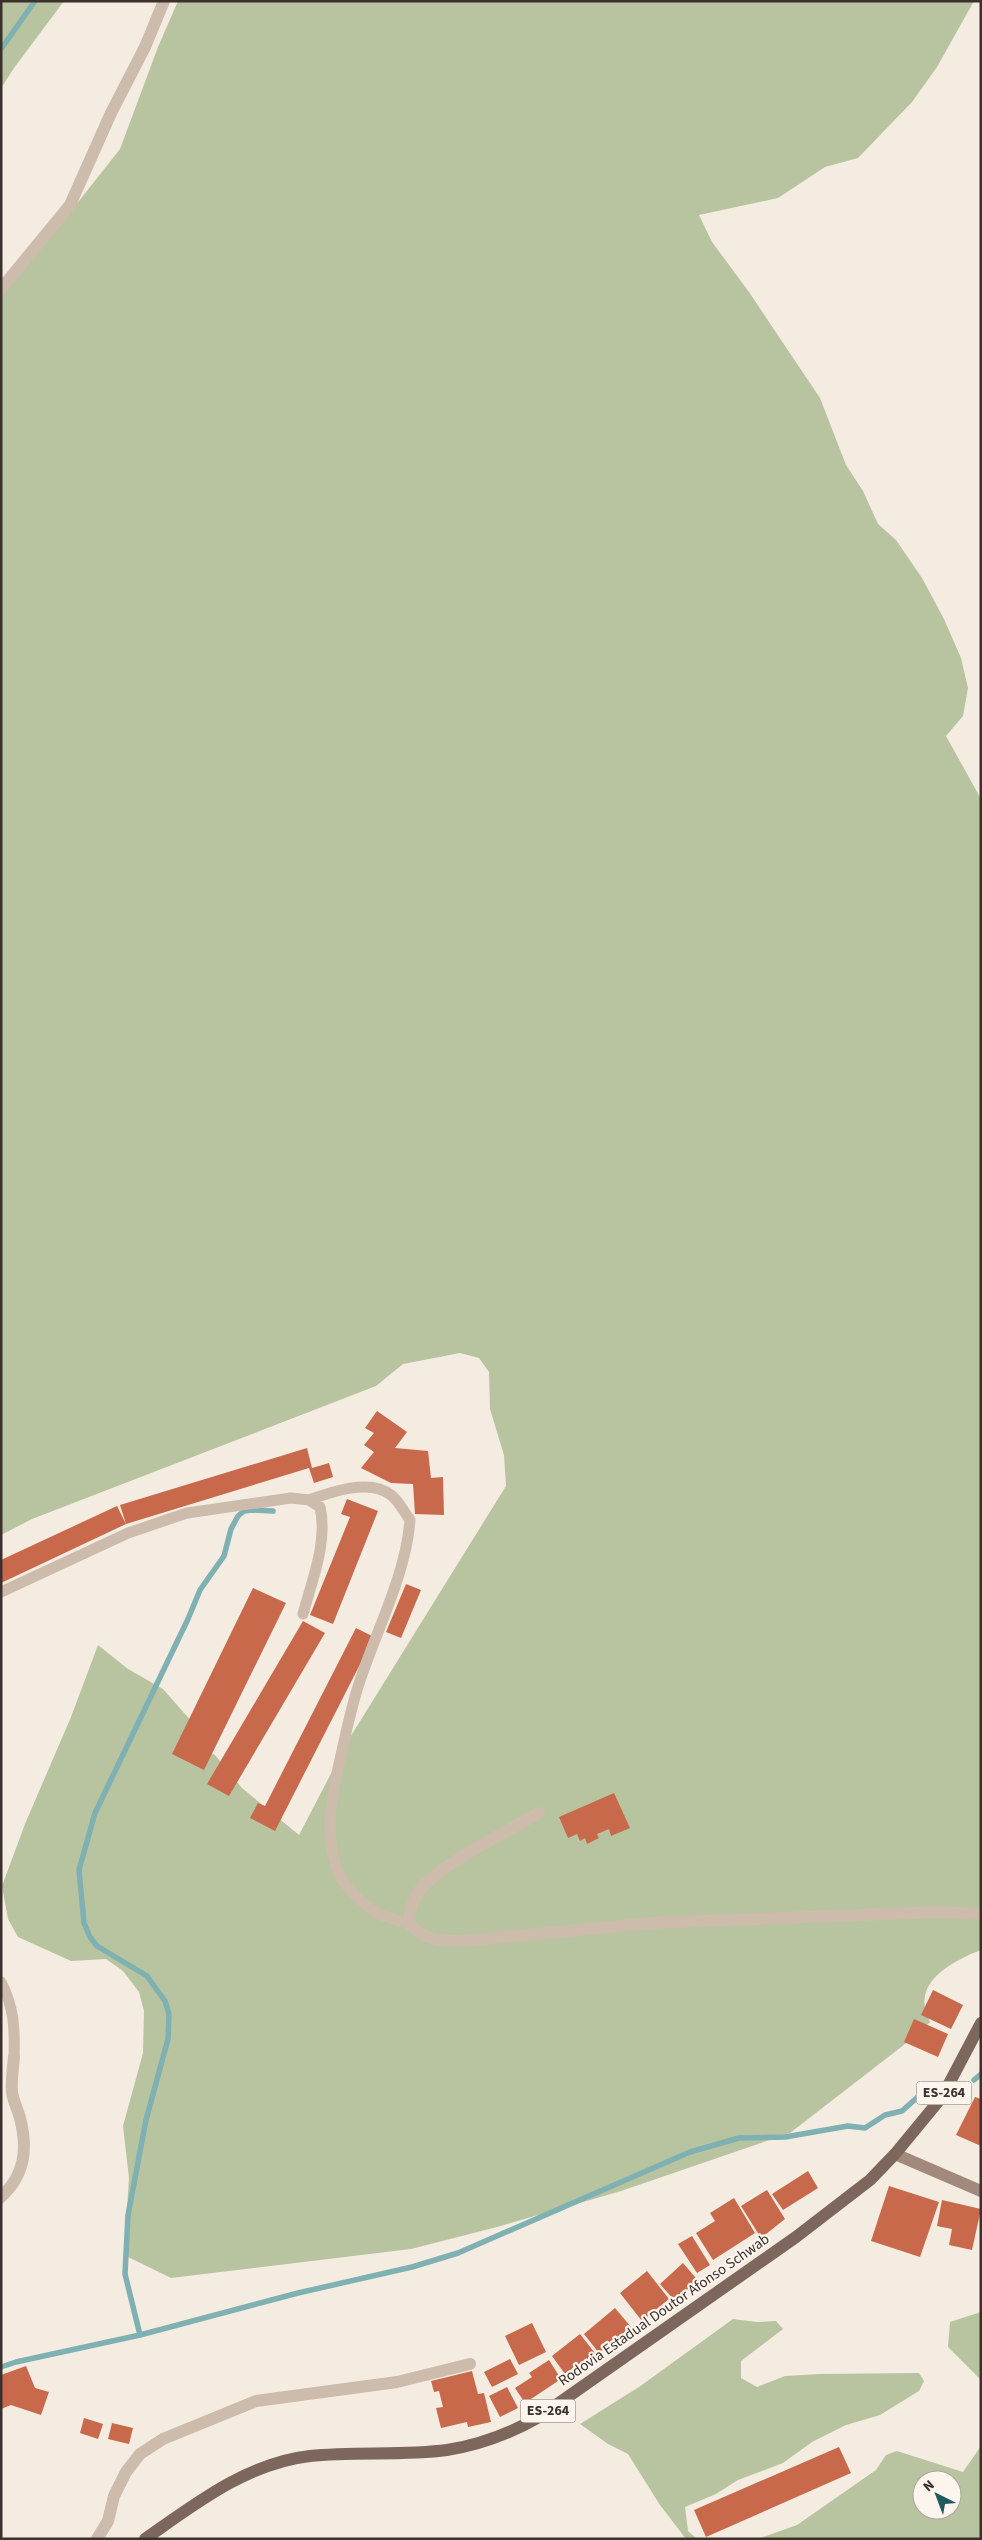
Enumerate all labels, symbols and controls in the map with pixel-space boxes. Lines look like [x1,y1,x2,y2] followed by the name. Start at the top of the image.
[916,2082,972,2104] road number: ES-264
[554,2229,774,2391] street label: Rodovia Estadual Doutor Afonso Schwab
[520,2400,576,2422] road number: ES-264
[912,2470,962,2520] north arrow
[919,2476,939,2497] text: N

